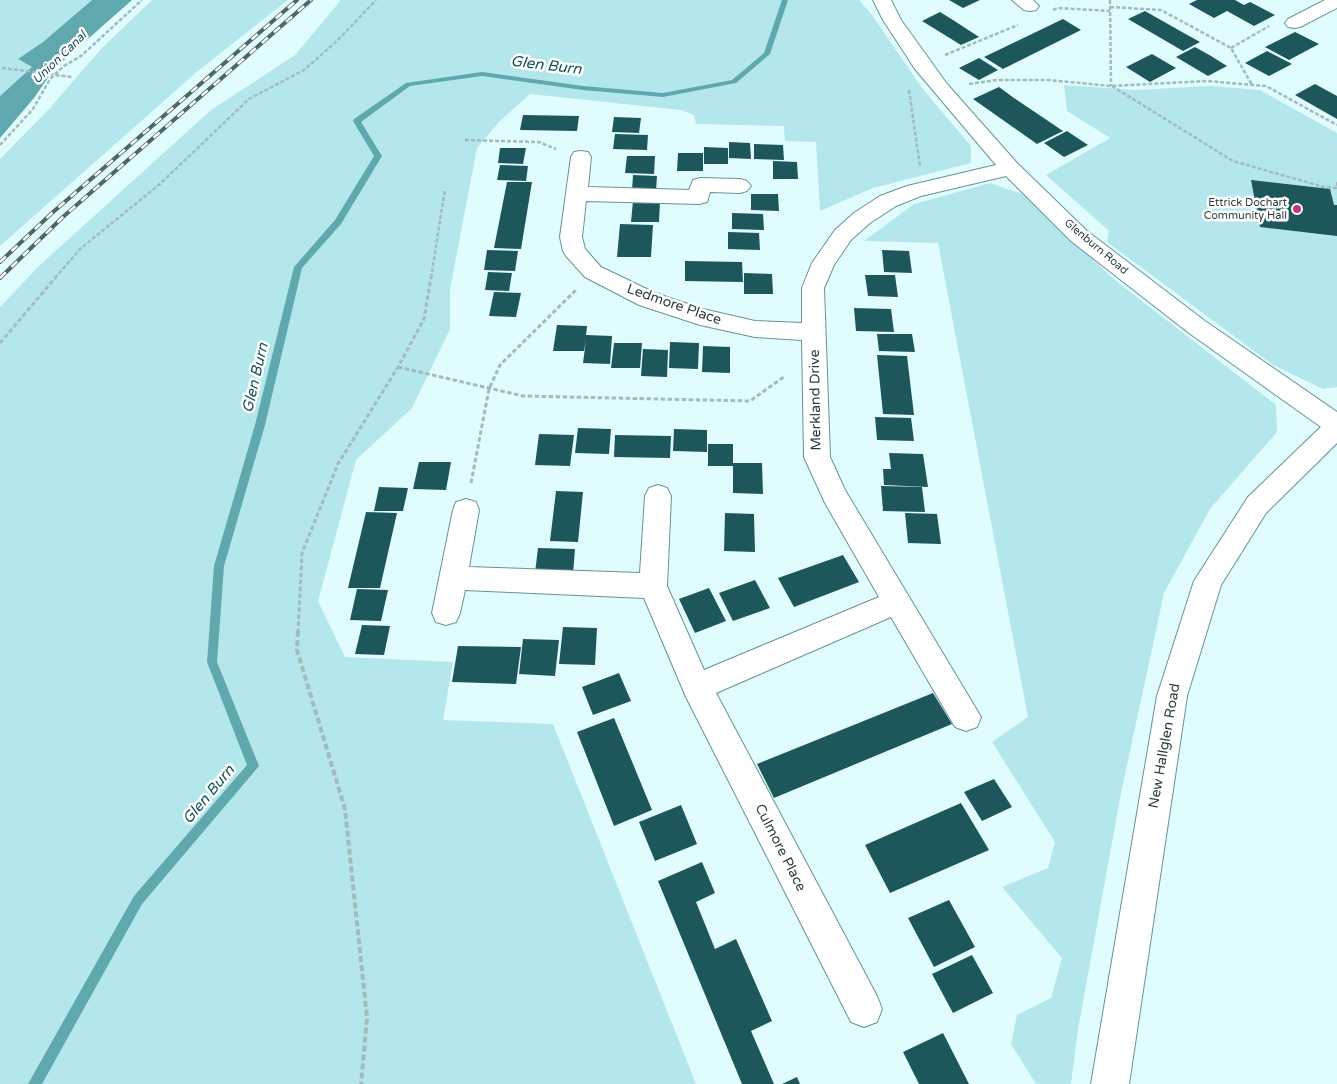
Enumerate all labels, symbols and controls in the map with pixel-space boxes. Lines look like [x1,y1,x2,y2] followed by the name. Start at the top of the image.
[30,29,90,87] water label: Union Canal
[510,53,582,79] water label: Glen Burn
[1204,196,1287,222] place label: Ettrick Dochart Community Hall
[1291,203,1303,215] marker: Ettrick Dochart Community Hall
[1061,217,1131,277] street label: Glenburn Road
[625,281,723,329] street label: Ledmore Place
[239,341,273,415] water label: Glen Burn
[807,349,825,451] street label: Merkland Drive
[1146,682,1184,810] street label: New Hallglen Road
[179,762,239,828] water label: Glen Burn
[751,802,809,894] street label: Culmore Place

